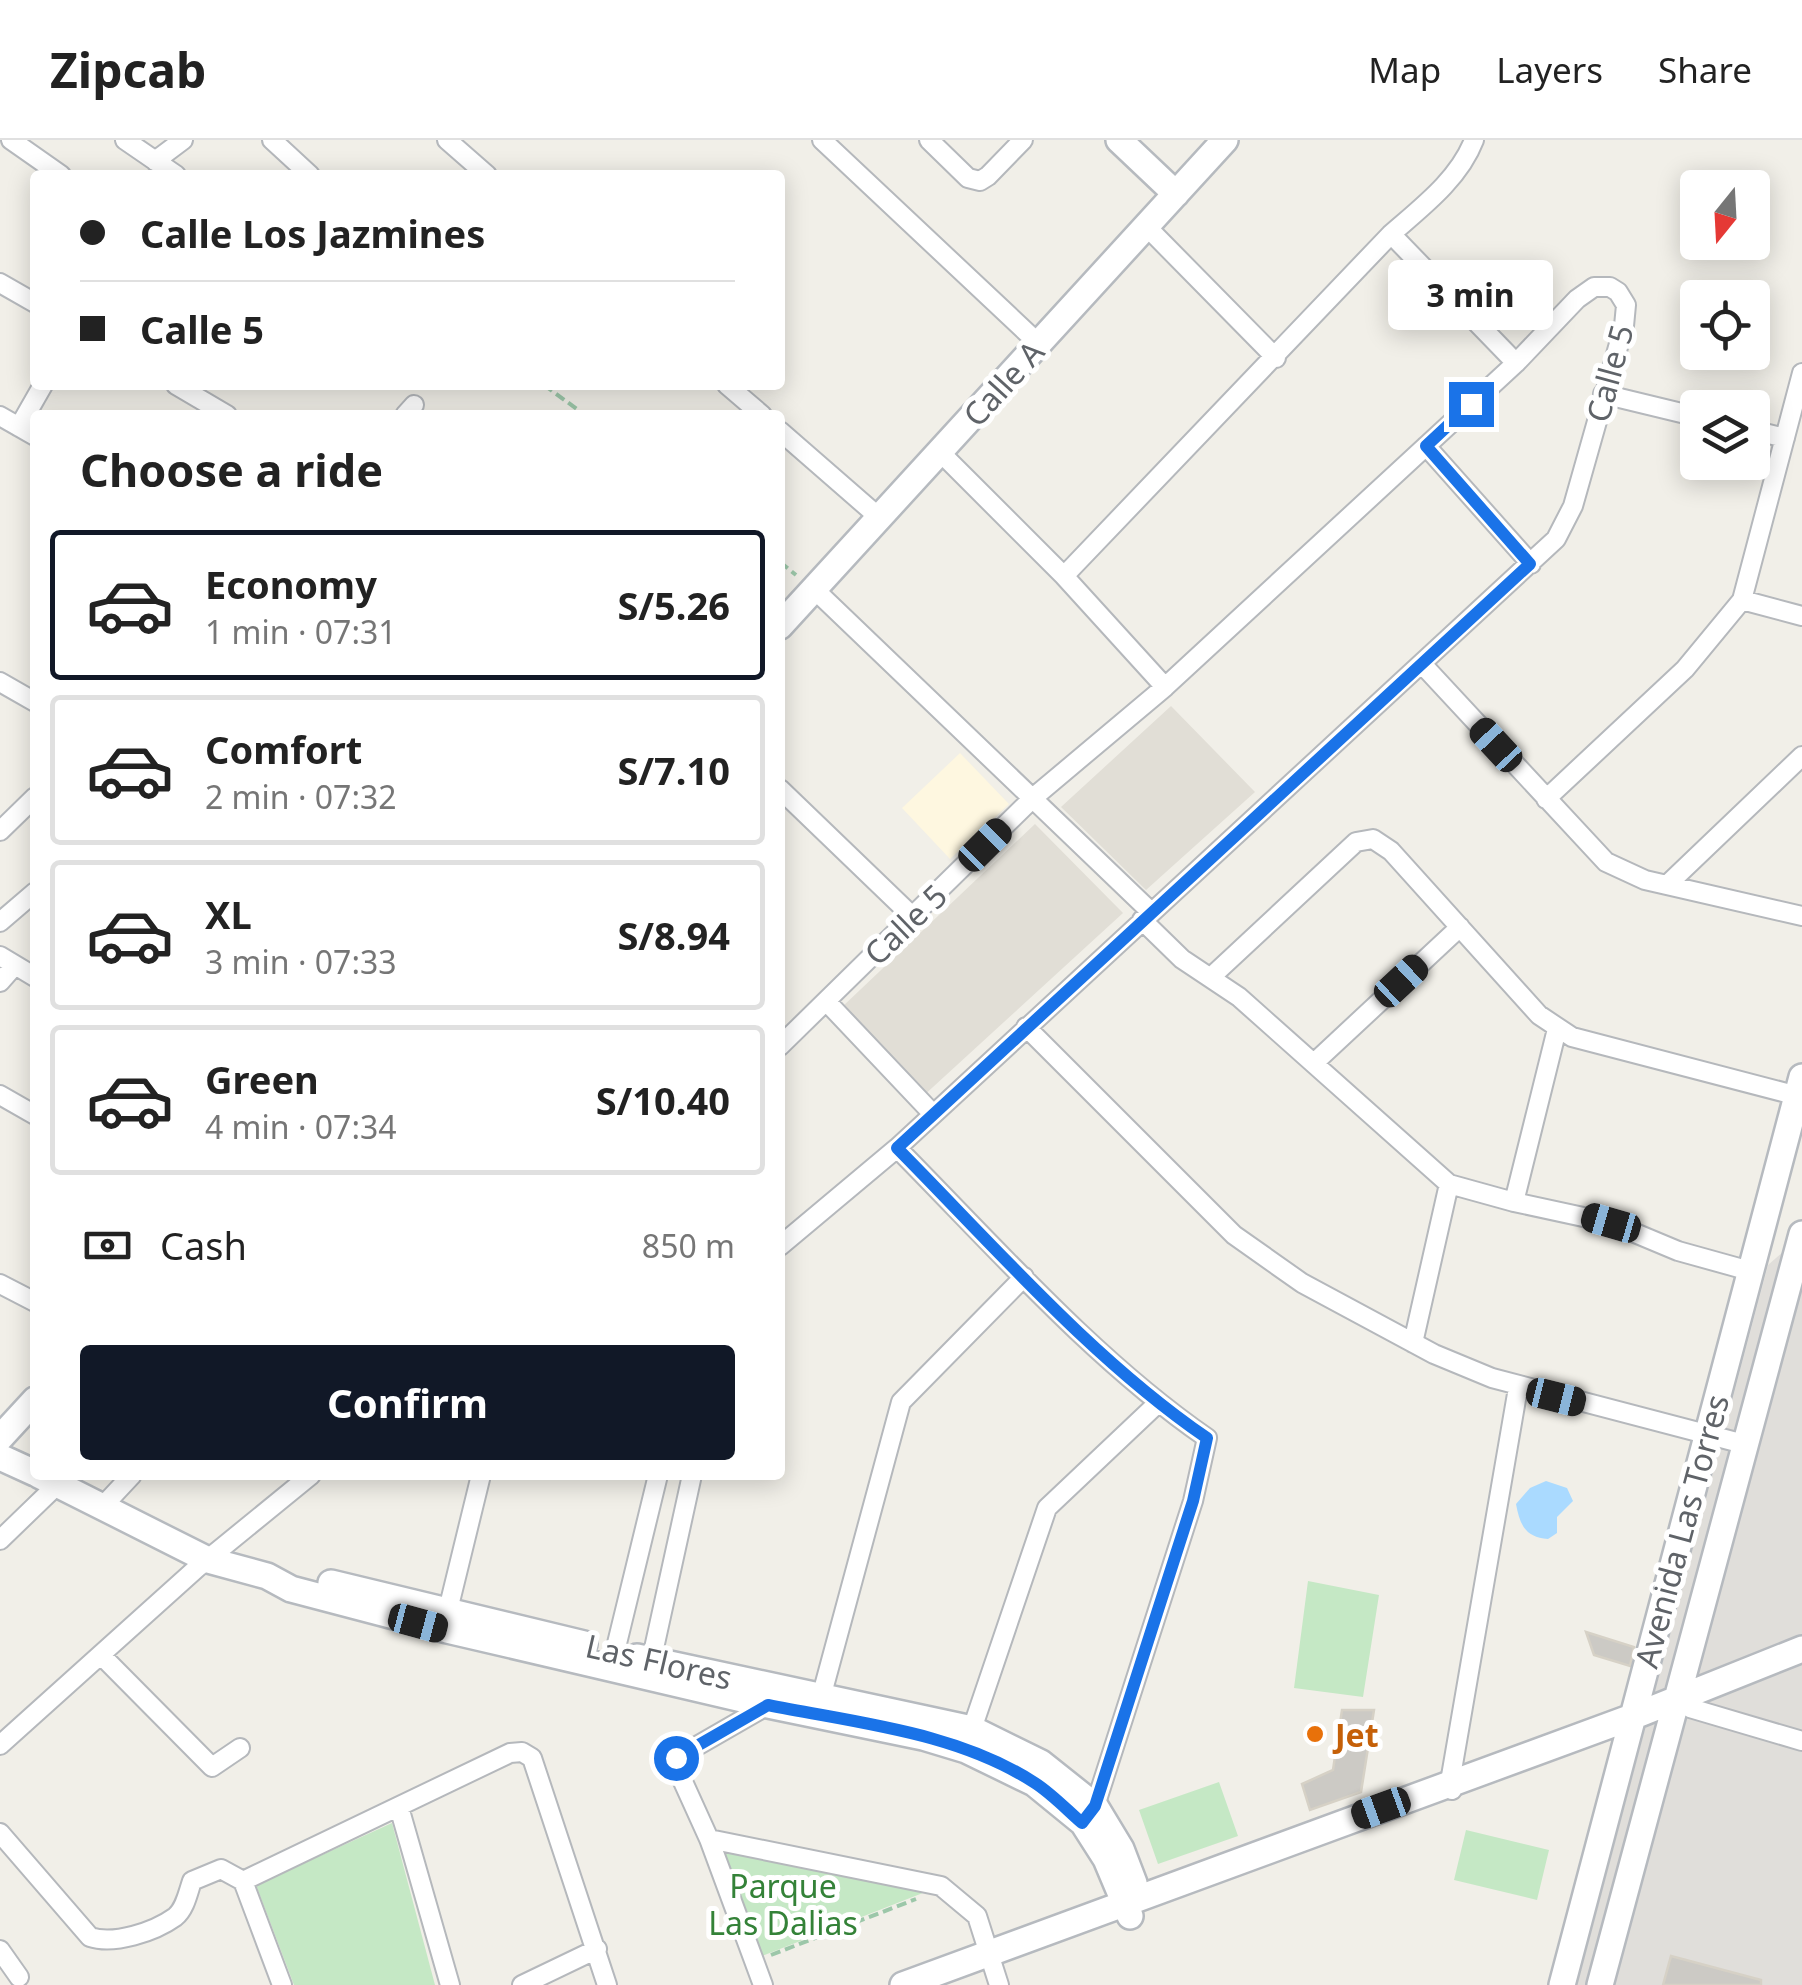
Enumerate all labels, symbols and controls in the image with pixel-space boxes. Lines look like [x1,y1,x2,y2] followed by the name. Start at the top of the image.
[50,37,206,102] text: Zipcab
[1368,46,1441,93] text: Map
[1496,46,1603,93] text: Layers
[1658,46,1752,93] text: Share
[1680,170,1770,260] north arrow
[1680,170,1770,480] map controls
[140,207,485,259] text: Calle Los Jazmines
[1388,259,1554,329] callout: 3 min
[1426,273,1515,316] text: 3 min
[1680,280,1770,370] button: locate
[140,303,264,355] text: Calle 5
[1575,319,1643,427] street label: Calle 5
[953,330,1053,435] street label: Calle A
[1449,382,1494,427] route end
[1680,390,1770,480] button: layers
[80,439,383,500] text: Choose a ride
[205,558,377,610] text: Economy
[85,560,175,650] icon: car
[617,579,730,631] text: S/5.26
[205,610,397,653] text: 1 min · 07:31
[1465,713,1527,777] car
[205,723,362,775] text: Comfort
[85,725,175,815] icon: car
[617,744,730,796] text: S/7.10
[205,775,397,818] text: 2 min · 07:32
[953,813,1017,877] car
[854,874,956,974] street label: Calle 5
[205,888,252,940] text: XL
[85,890,175,980] icon: car
[617,909,730,961] text: S/8.94
[205,940,397,983] text: 3 min · 07:33
[1369,950,1433,1012] car
[205,1053,319,1105] text: Green
[85,1055,175,1145] icon: car
[596,1074,730,1126] text: S/10.40
[205,1105,397,1148] text: 4 min · 07:34
[1578,1200,1644,1246] car
[80,1218,135,1273] icon: cash
[160,1219,247,1271] text: Cash
[642,1224,735,1267] text: 850 m
[80,1345,735,1460] button: Confirm
[1523,1375,1589,1419] car
[1624,1390,1738,1672] street label: Avenida Las Torres
[385,1601,451,1645] car
[582,1623,736,1699] street label: Las Flores
[1332,1713,1379,1756] place label: Jet
[1304,1723,1326,1745] marker: Jet
[654,1736,699,1781] route start
[1348,1784,1414,1832] car
[708,1864,858,1944] park label: Parque Las Dalias

